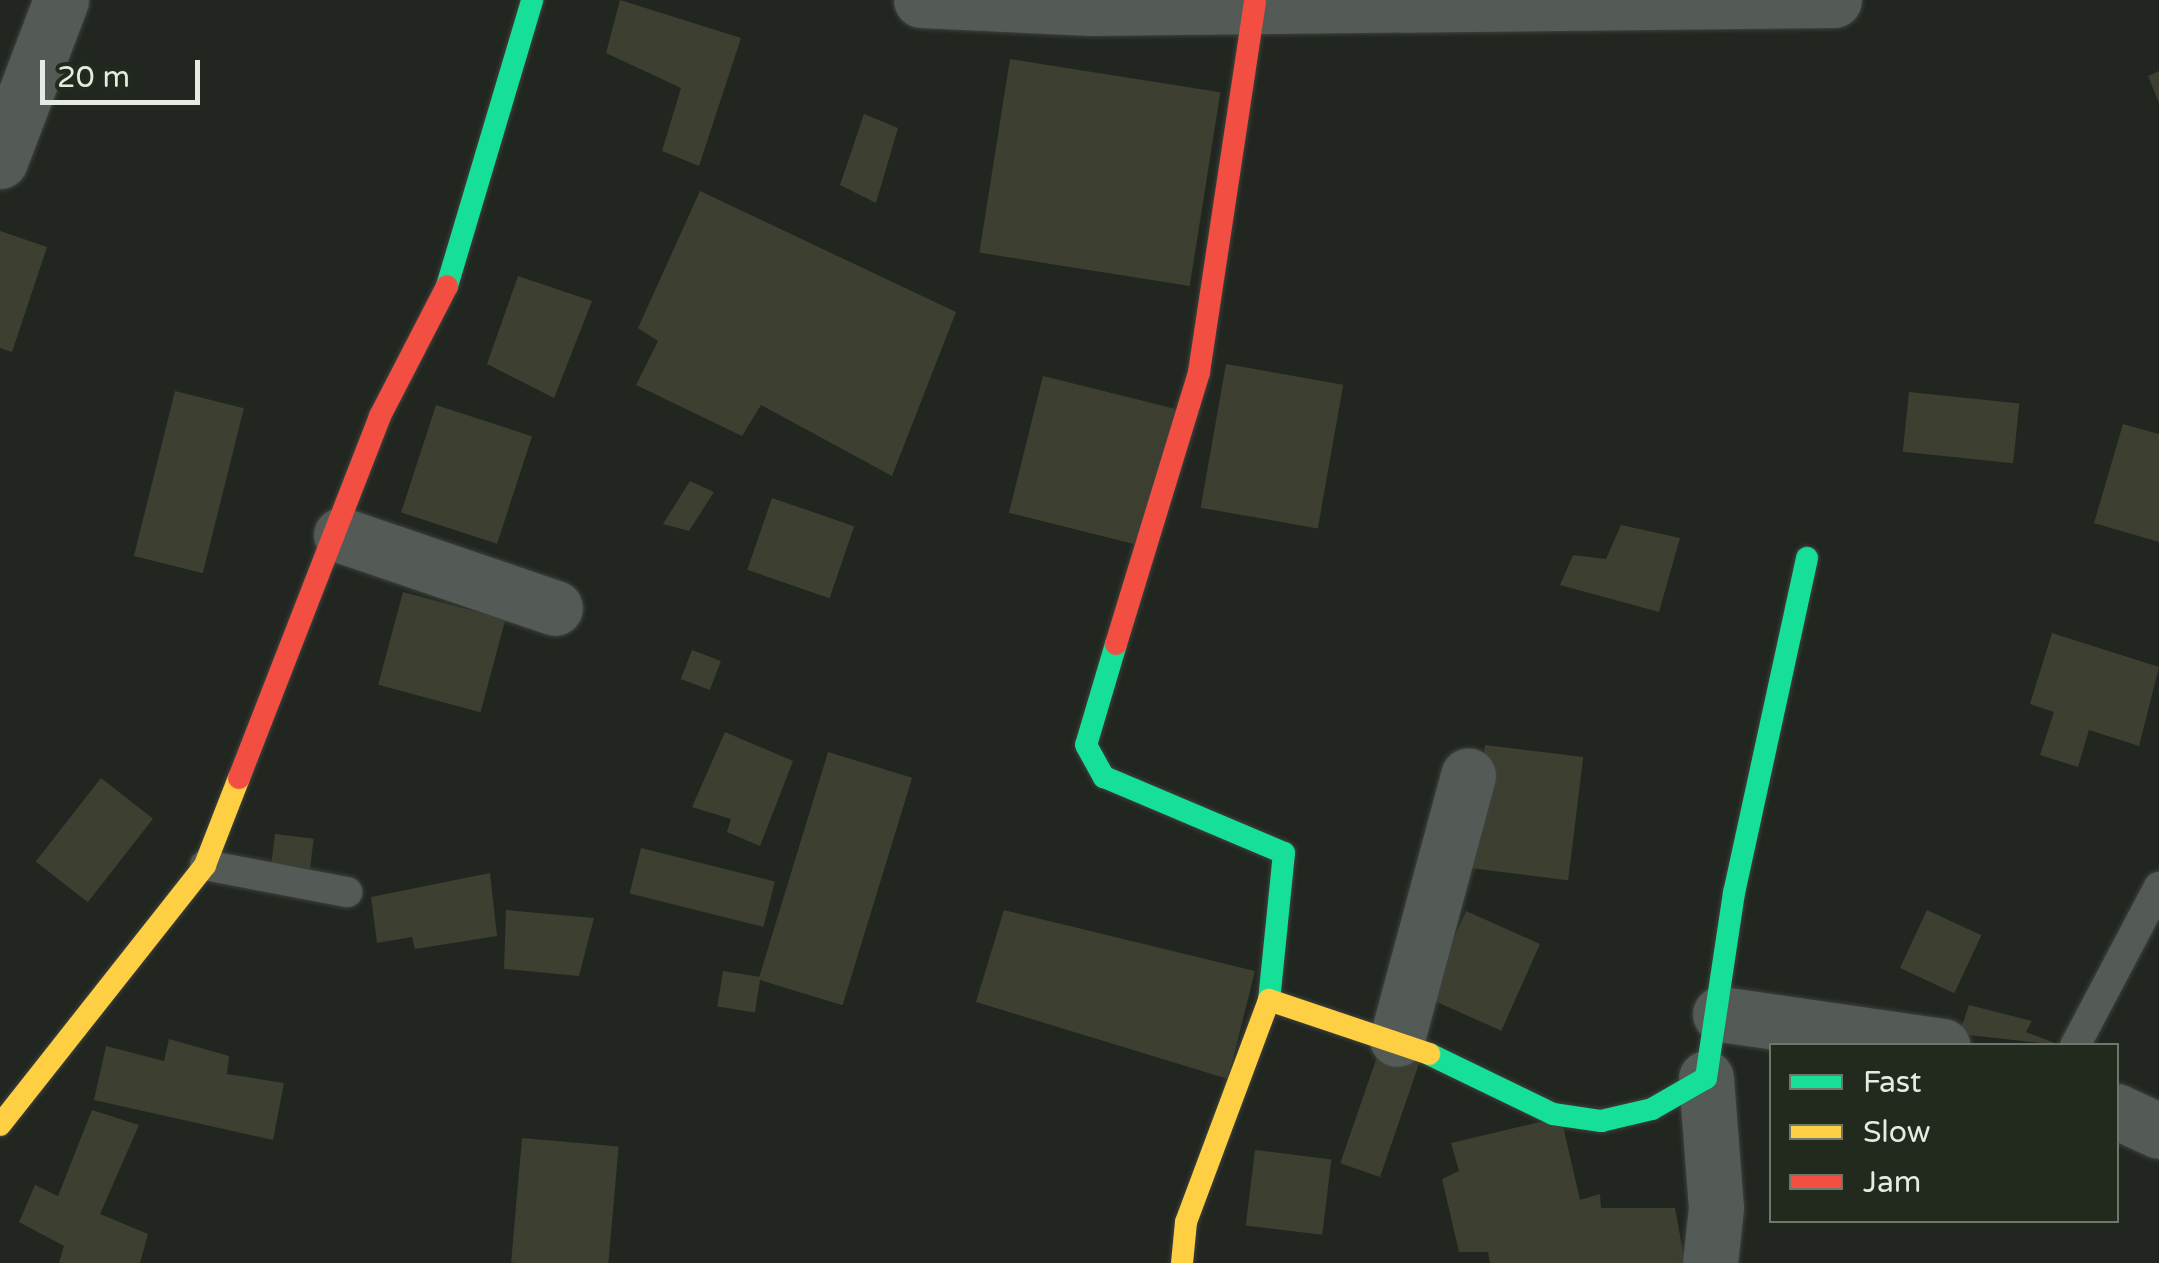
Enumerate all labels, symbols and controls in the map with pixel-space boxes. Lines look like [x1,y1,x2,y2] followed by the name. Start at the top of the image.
[45,40,205,102] scale bar
[57,59,130,96] text: 20 m
[1769,1043,2119,1223] legend
[1863,1064,1922,1101] text: Fast
[1863,1114,1931,1151] text: Slow
[1863,1164,1921,1201] text: Jam

